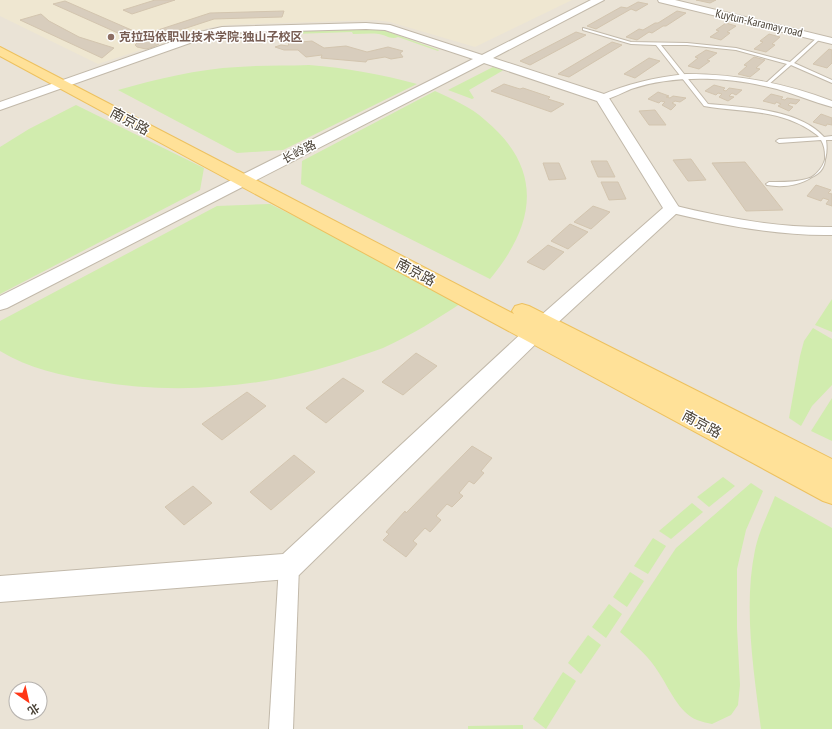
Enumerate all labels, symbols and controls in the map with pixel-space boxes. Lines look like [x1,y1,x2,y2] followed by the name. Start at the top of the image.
[714,5,804,40] street label: Kuytun-Karamay road
[119,29,303,44] place label: 克拉玛依职业技术学院-独山子校区
[106,32,116,42] marker: 克拉玛依职业技术学院-独山子校区
[107,103,153,139] street label: 南京路
[279,137,318,166] street label: 长岭路
[393,254,439,290] street label: 南京路
[679,406,725,442] street label: 南京路
[8,681,48,721] north arrow
[25,700,42,718] text: 北

